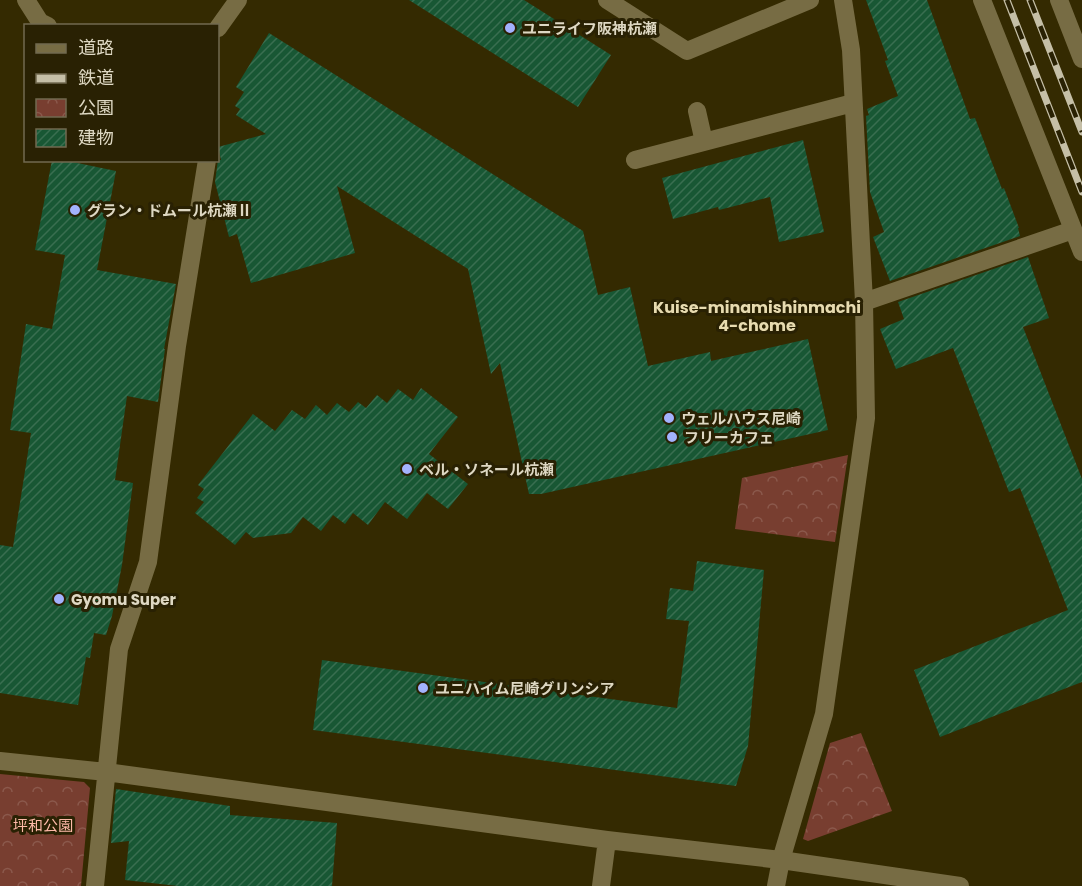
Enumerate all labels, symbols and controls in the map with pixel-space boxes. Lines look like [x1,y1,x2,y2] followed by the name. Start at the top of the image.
[522,18,657,39] place label: ユニライフ阪神杭瀬
[503,21,517,35] marker: ユニライフ阪神杭瀬
[24,24,219,162] legend
[78,35,114,60] text: 道路
[78,65,114,90] text: 鉄道
[78,95,114,120] text: 公園
[78,125,114,150] text: 建物
[87,200,252,221] place label: グラン・ドムール杭瀬Ⅱ
[68,203,82,217] marker: グラン・ドムール杭瀬Ⅱ
[653,296,861,337] district label: Kuise-minamishinmachi 4-chome
[681,408,801,429] place label: ウェルハウス尼崎
[662,411,676,425] marker: ウェルハウス尼崎
[684,427,774,448] place label: フリーカフェ
[665,430,679,444] marker: フリーカフェ
[419,459,554,480] place label: ベル・ソネール杭瀬
[400,462,414,476] marker: ベル・ソネール杭瀬
[71,589,176,610] place label: Gyomu Super
[52,592,66,606] marker: Gyomu Super
[435,678,614,699] place label: ユニハイム尼崎グリンシア
[416,681,430,695] marker: ユニハイム尼崎グリンシア
[13,815,73,836] park label: 坪和公園

